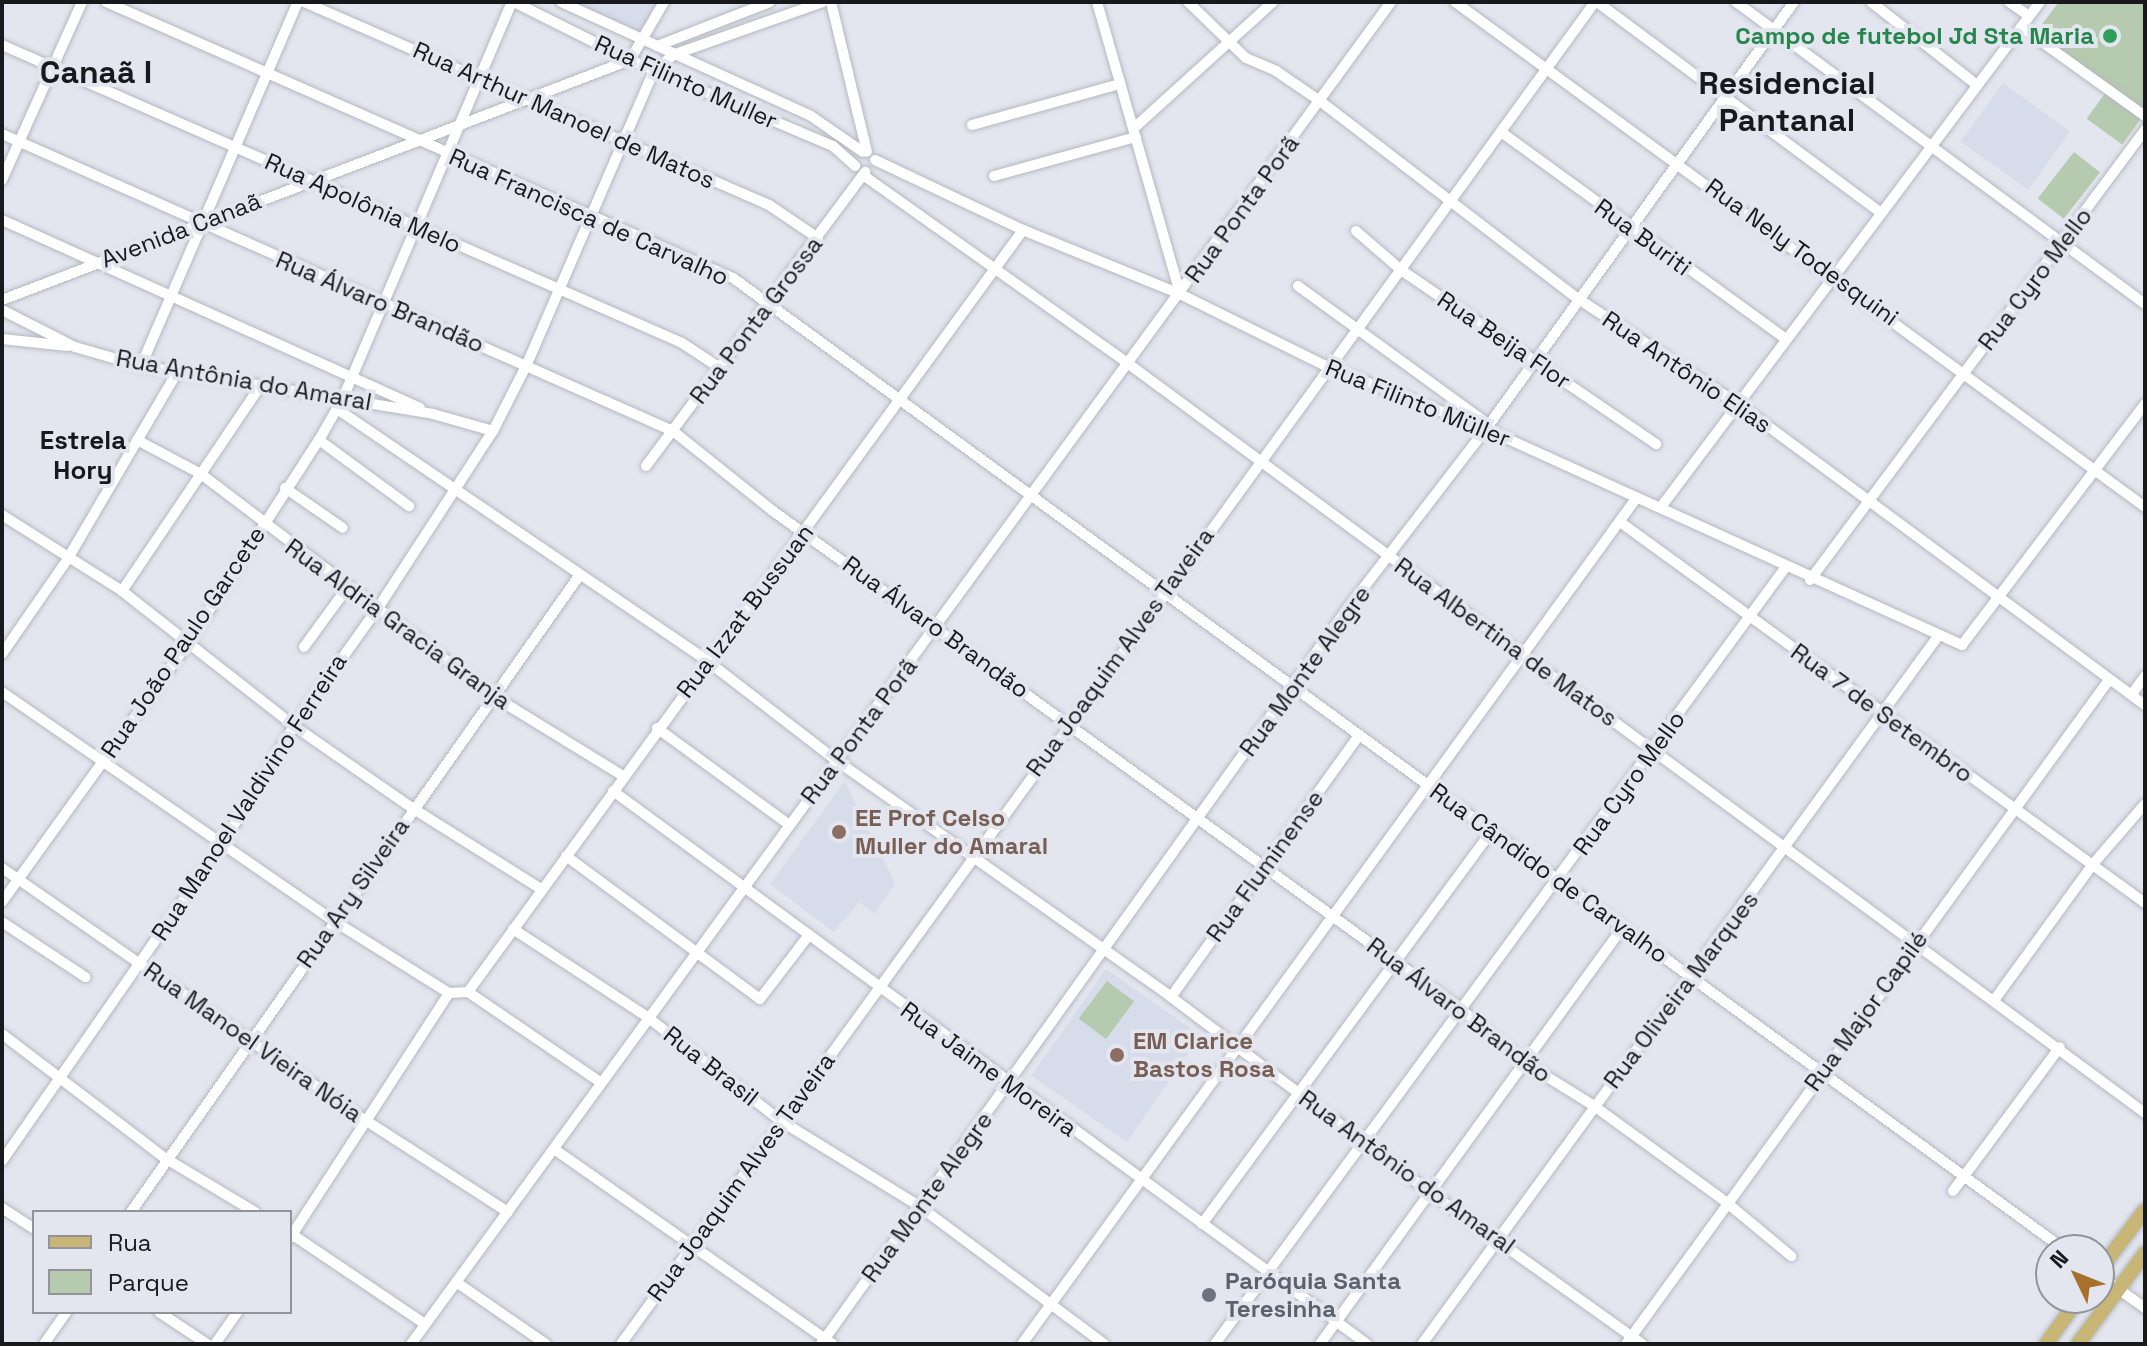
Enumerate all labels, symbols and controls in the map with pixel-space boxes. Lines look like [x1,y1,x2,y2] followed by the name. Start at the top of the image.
[1735,22,2094,50] place label: Campo de futebol Jd Sta Maria
[2101,27,2119,45] marker: Campo de futebol Jd Sta Maria
[590,29,782,135] street label: Rua Filinto Muller
[409,35,719,195] street label: Rua Arthur Manoel de Matos
[40,53,152,91] district label: Canaã I
[1699,65,1875,140] district label: Residencial Pantanal
[1179,130,1305,288] street label: Rua Ponta Porã
[445,142,733,292] street label: Rua Francisca de Carvalho
[260,147,466,259] street label: Rua Apolônia Melo
[1700,172,1904,332] street label: Rua Nely Todesquini
[97,186,265,274] street label: Avenida Canaã
[1589,192,1697,282] street label: Rua Buriti
[1972,202,2098,356] street label: Rua Cyro Mello
[684,231,828,409] street label: Rua Ponta Grossa
[271,245,489,359] street label: Rua Álvaro Brandão
[1432,285,1576,395] street label: Rua Beija Flor
[1597,305,1777,439] street label: Rua Antônio Elias
[114,343,374,417] street label: Rua Antônia do Amaral
[1321,353,1515,453] street label: Rua Filinto Müller
[40,425,126,486] district label: Estrela Hory
[670,519,820,703] street label: Rua Izzat Bussuan
[95,521,271,763] street label: Rua João Paulo Garcete
[1020,522,1220,782] street label: Rua Joaquim Alves Taveira
[279,532,517,716] street label: Rua Aldria Gracia Granja
[837,550,1035,704] street label: Rua Álvaro Brandão
[1389,551,1623,733] street label: Rua Albertina de Matos
[1233,580,1377,762] street label: Rua Monte Alegre
[1785,637,1979,789] street label: Rua 7 de Setembro
[145,648,353,946] street label: Rua Manoel Valdivino Ferreira
[795,652,923,810] street label: Rua Ponta Porã
[1567,705,1691,861] street label: Rua Cyro Mello
[1424,777,1674,969] street label: Rua Cândido de Carvalho
[1200,785,1330,947] street label: Rua Fluminense
[855,804,1048,860] place label: EE Prof Celso Muller do Amaral
[291,813,415,973] street label: Rua Ary Silveira
[830,823,848,841] marker: EE Prof Celso Muller do Amaral
[1598,886,1764,1094] street label: Rua Oliveira Marques
[1798,925,1934,1097] street label: Rua Major Capilé
[1361,931,1557,1089] street label: Rua Álvaro Brandão
[138,956,368,1128] street label: Rua Manoel Vieira Nóia
[895,995,1083,1143] street label: Rua Jaime Moreira
[658,1020,764,1112] street label: Rua Brasil
[1133,1027,1275,1083] place label: EM Clarice Bastos Rosa
[1108,1046,1126,1064] marker: EM Clarice Bastos Rosa
[641,1047,841,1307] street label: Rua Joaquim Alves Taveira
[1293,1084,1521,1260] street label: Rua Antônio do Amaral
[855,1106,999,1288] street label: Rua Monte Alegre
[32,1210,292,1314] legend
[108,1227,152,1258] text: Rua
[2035,1234,2115,1314] north arrow
[2044,1244,2074,1274] text: N
[108,1267,189,1298] text: Parque
[1225,1267,1401,1323] place label: Paróquia Santa Teresinha
[1200,1286,1218,1304] marker: Paróquia Santa Teresinha

